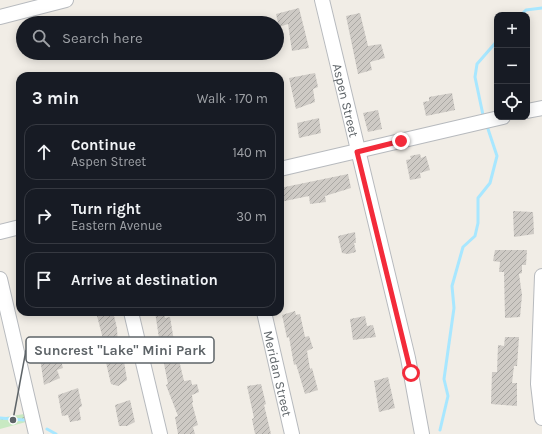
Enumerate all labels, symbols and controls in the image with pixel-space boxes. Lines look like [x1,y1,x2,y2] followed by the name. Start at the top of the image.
[494,12,530,120] map controls
[494,12,530,48] button: +
[16,16,284,60] search box
[30,27,52,49] icon: search
[62,29,143,47] text: Search here
[494,48,530,84] button: −
[329,62,362,139] street label: Aspen Street
[494,84,530,120] button: locate
[32,88,79,108] text: 3 min
[197,91,268,106] text: Walk · 170 m
[392,132,410,150] route end
[71,136,136,154] text: Continue
[33,141,55,163] icon: ahead
[232,145,267,160] text: 140 m
[71,154,146,169] text: Aspen Street
[71,200,141,218] text: Turn right
[33,205,55,227] icon: right
[236,209,267,224] text: 30 m
[71,218,162,233] text: Eastern Avenue
[33,269,55,291] icon: arrive
[71,271,218,289] text: Arrive at destination
[260,329,295,418] street label: Meridan Street
[26,337,214,363] callout: Suncrest "Lake" Mini Park
[34,342,207,359] text: Suncrest "Lake" Mini Park
[402,364,420,382] route start

